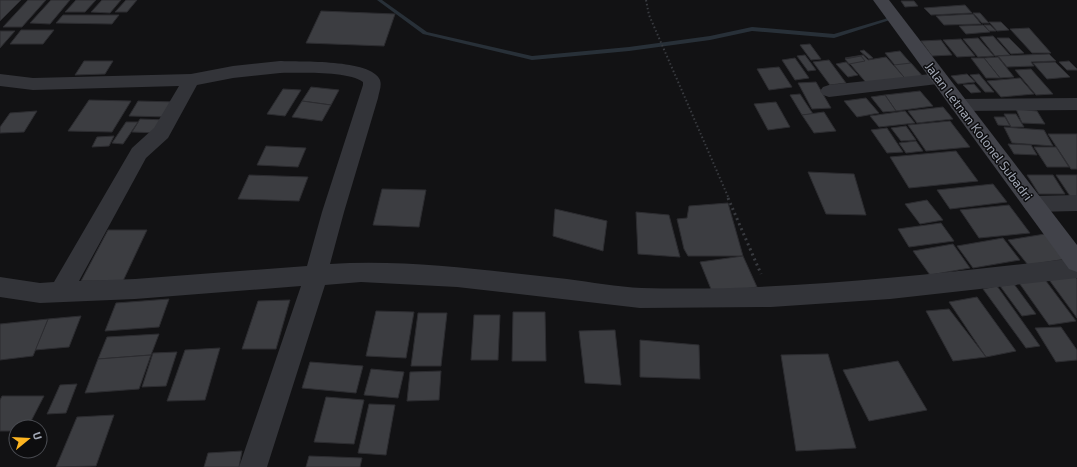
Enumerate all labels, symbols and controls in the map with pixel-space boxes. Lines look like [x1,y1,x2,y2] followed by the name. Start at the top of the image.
[922,59,1036,203] street label: Jalan Letnan Kolonel Subadri
[8,419,48,459] north arrow
[31,430,45,441] text: U

